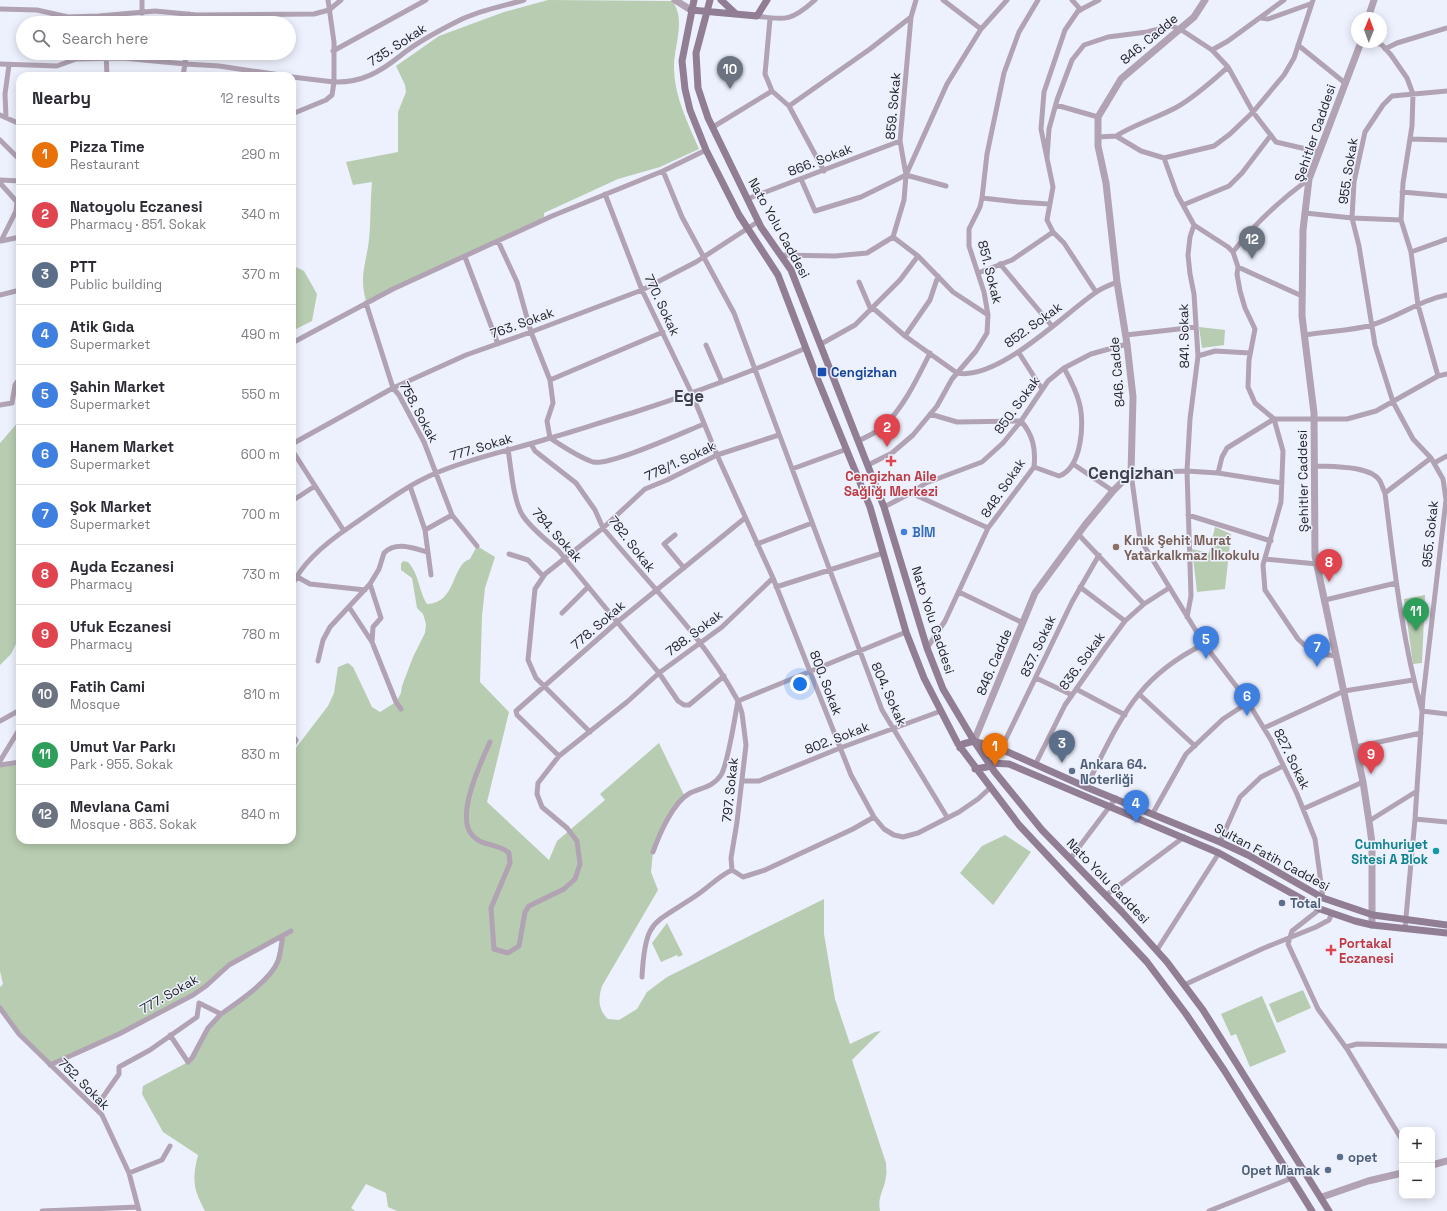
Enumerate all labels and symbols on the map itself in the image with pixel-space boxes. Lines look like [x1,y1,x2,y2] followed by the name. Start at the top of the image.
[1117,10,1181,68] street label: 846. Cadde
[1351,12,1387,48] north arrow
[364,20,430,70] street label: 735. Sokak
[717,56,743,89] pin: 10
[882,72,904,140] street label: 859. Sokak
[1290,82,1340,184] street label: Şehitler Caddesi
[1334,137,1362,205] street label: 955. Sokak
[785,140,855,180] street label: 866. Sokak
[744,175,814,281] street label: Nato Yolu Caddesi
[1239,226,1265,259] pin: 12
[974,239,1006,305] street label: 851. Sokak
[640,271,684,339] street label: 770. Sokak
[1001,298,1065,352] street label: 852. Sokak
[1175,303,1193,369] street label: 841. Sokak
[488,304,556,342] street label: 763. Sokak
[1105,336,1129,408] street label: 846. Cadde
[831,364,897,381] place label: Cengizhan
[816,366,828,378] marker: Cengizhan
[990,373,1044,437] street label: 850. Sokak
[396,379,442,445] street label: 758. Sokak
[674,385,704,407] district label: Ege
[874,414,900,447] pin: 2
[448,429,514,465] street label: 777. Sokak
[1294,430,1312,532] street label: Şehitler Caddesi
[642,437,718,485] street label: 778/1. Sokak
[885,455,897,467] marker: Cengizhan Aile Sağlığı Merkezi
[977,455,1029,521] street label: 848. Sokak
[1088,462,1174,484] district label: Cengizhan
[844,468,938,500] place label: Cengizhan Aile Sağlığı Merkezi
[1418,500,1442,568] street label: 955. Sokak
[528,504,586,566] street label: 784. Sokak
[605,512,659,576] street label: 782. Sokak
[912,524,936,541] place label: BİM
[899,527,909,537] marker: BİM
[1124,532,1259,564] place label: Kınık Şehit Murat Yatarkalkmaz İlkokulu
[1111,542,1121,552] marker: Kınık Şehit Murat Yatarkalkmaz İlkokulu
[1316,549,1342,582] pin: 8
[908,564,958,676] street label: Nato Yolu Caddesi
[567,597,629,653] street label: 778. Sokak
[1403,598,1429,631] pin: 11
[662,606,726,660] street label: 788. Sokak
[1016,613,1060,679] street label: 837. Sokak
[972,626,1016,698] street label: 846. Cadde
[1193,626,1219,659] pin: 5
[1055,629,1109,693] street label: 836. Sokak
[1304,634,1330,667] pin: 7
[806,648,846,718] street label: 800. Sokak
[867,659,911,729] street label: 804. Sokak
[790,674,810,694] your location
[1234,683,1260,716] pin: 6
[802,718,872,758] street label: 802. Sokak
[1270,726,1314,792] street label: 827. Sokak
[1049,730,1075,763] pin: 3
[982,733,1008,766] pin: 1
[1358,741,1384,774] pin: 9
[1080,756,1147,788] place label: Ankara 64. Noterliği
[718,757,742,823] street label: 797. Sokak
[1067,766,1077,776] marker: Ankara 64. Noterliği
[1123,790,1149,823] pin: 4
[1211,819,1333,895] street label: Sultan Fatih Caddesi
[1063,835,1153,927] street label: Nato Yolu Caddesi
[1351,836,1429,868] place label: Cumhuriyet Sitesi A Blok
[1431,846,1441,856] marker: Cumhuriyet Sitesi A Blok
[1290,895,1321,912] place label: Total
[1277,898,1287,908] marker: Total
[1339,935,1394,967] place label: Portakal Eczanesi
[1326,945,1336,955] marker: Portakal Eczanesi
[137,970,201,1018] street label: 777. Sokak
[55,1055,113,1113] street label: 752. Sokak
[1348,1149,1378,1166] place label: opet
[1335,1152,1345,1162] marker: opet
[1241,1162,1321,1179] place label: Opet Mamak
[1323,1165,1333,1175] marker: Opet Mamak

